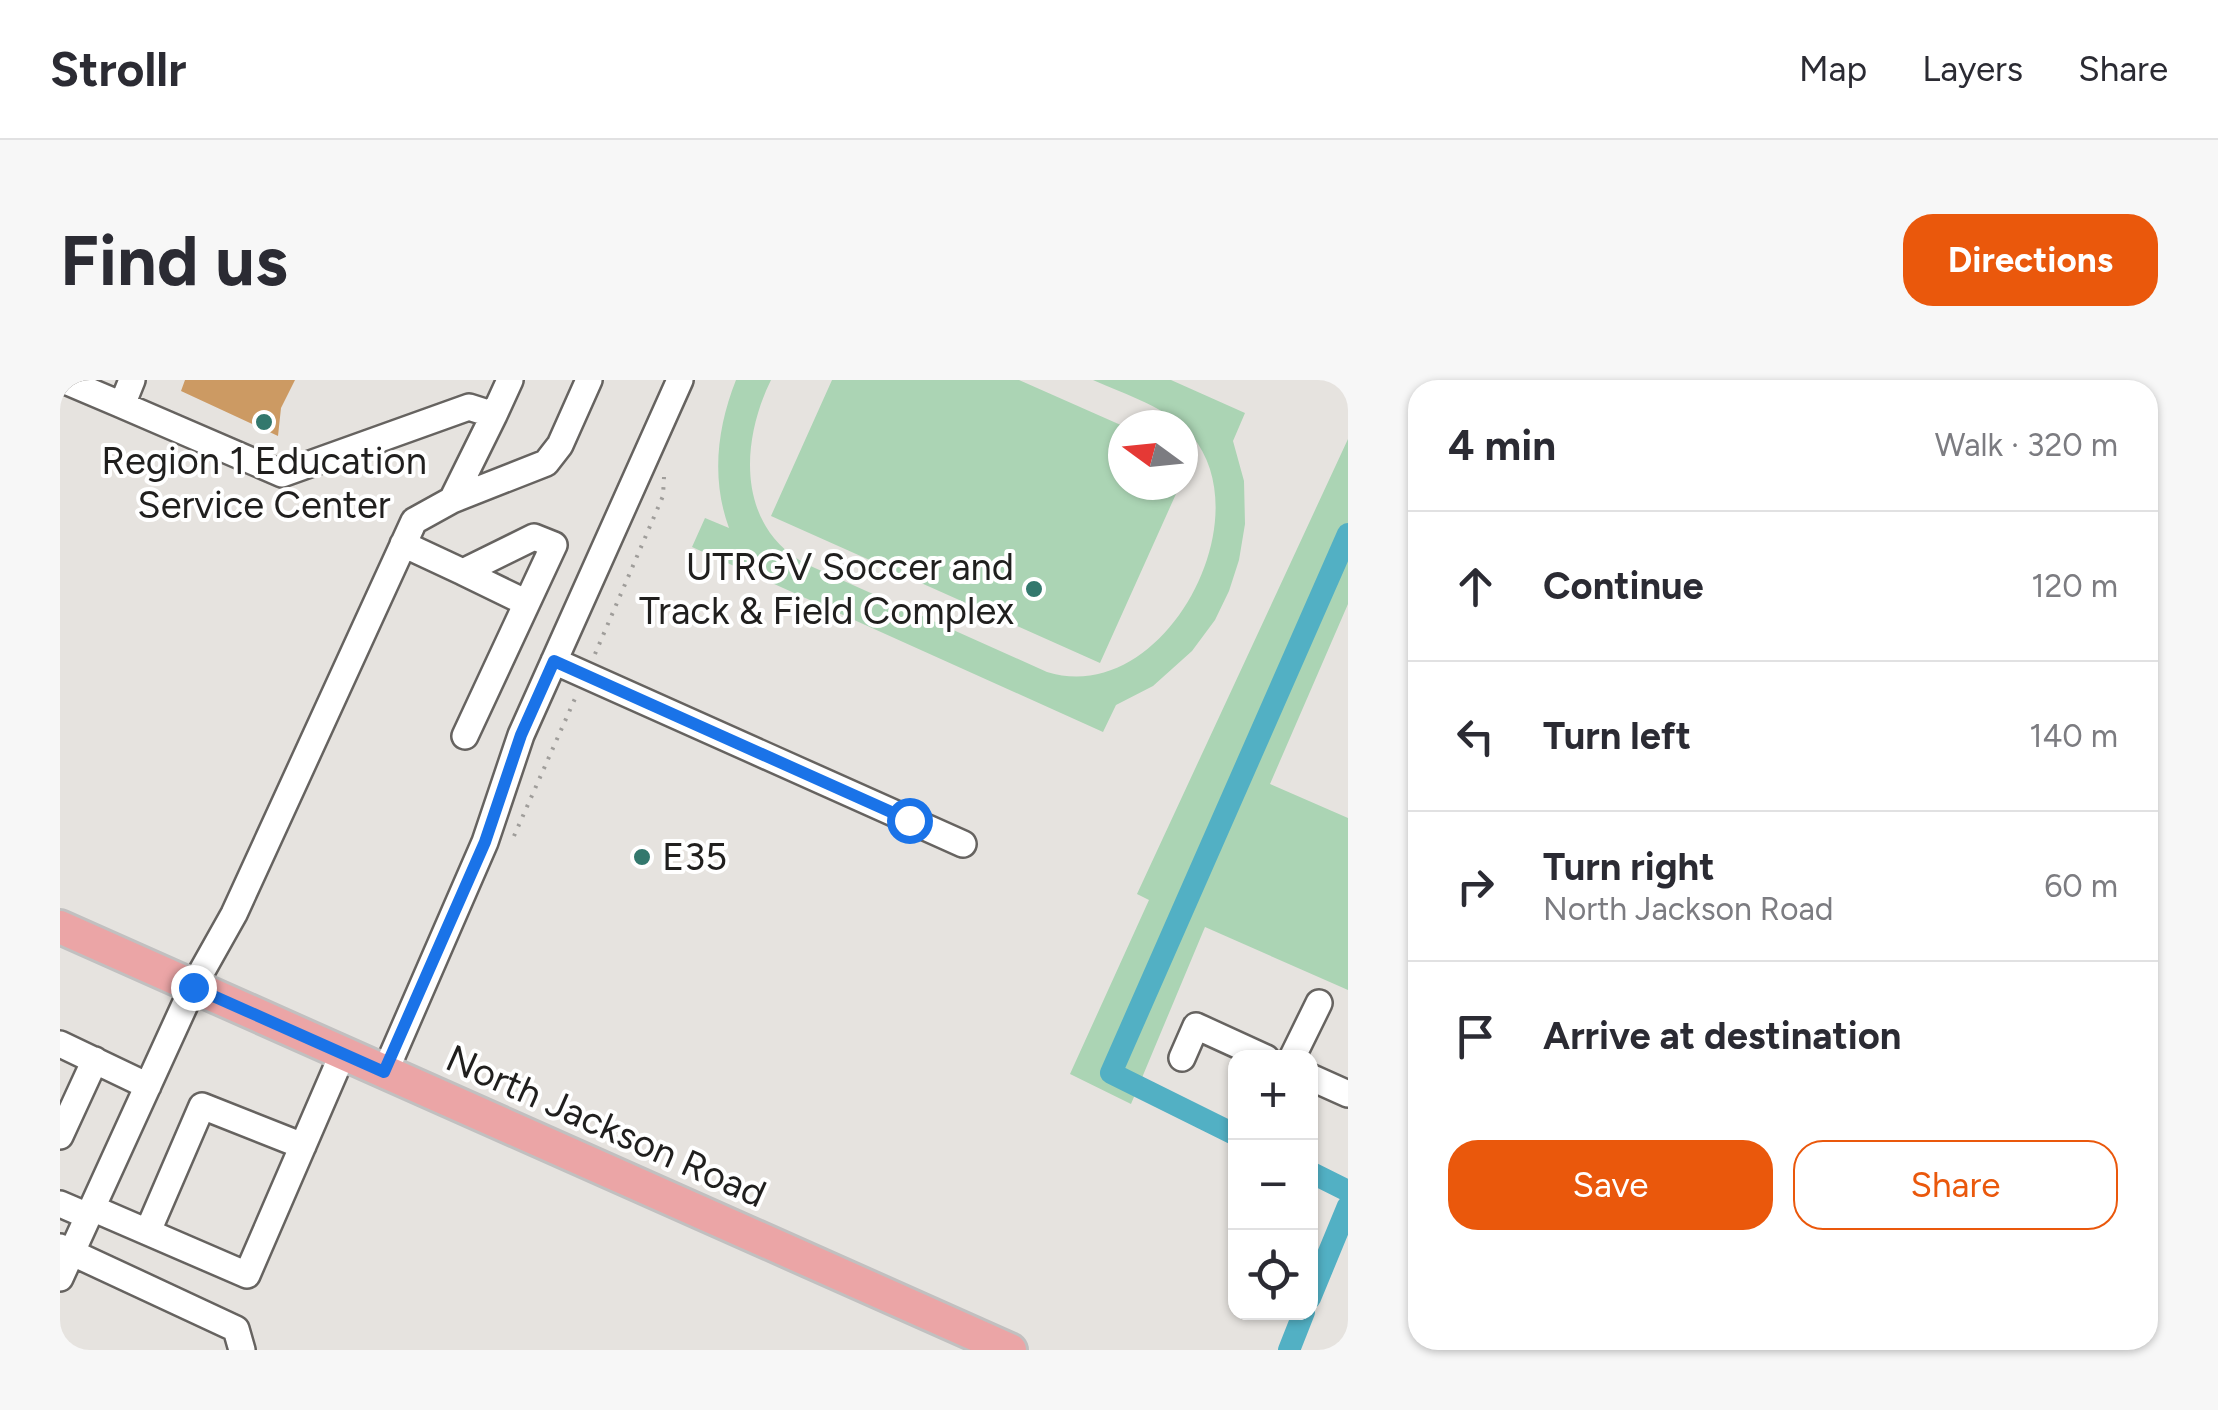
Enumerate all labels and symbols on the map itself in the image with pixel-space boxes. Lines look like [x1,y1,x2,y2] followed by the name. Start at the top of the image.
[1108,410,1198,500] north arrow
[253,411,275,433] marker: Region 1 Education Service Center
[101,438,427,528] place label: Region 1 Education Service Center
[639,544,1014,634] place label: UTRGV Soccer and Track & Field Complex
[1023,578,1045,600] marker: UTRGV Soccer and Track & Field Complex
[887,798,933,844] route start
[662,834,727,880] place label: E35
[631,846,653,868] marker: E35
[171,965,217,1011] route end
[439,1035,773,1217] street label: North Jackson Road

